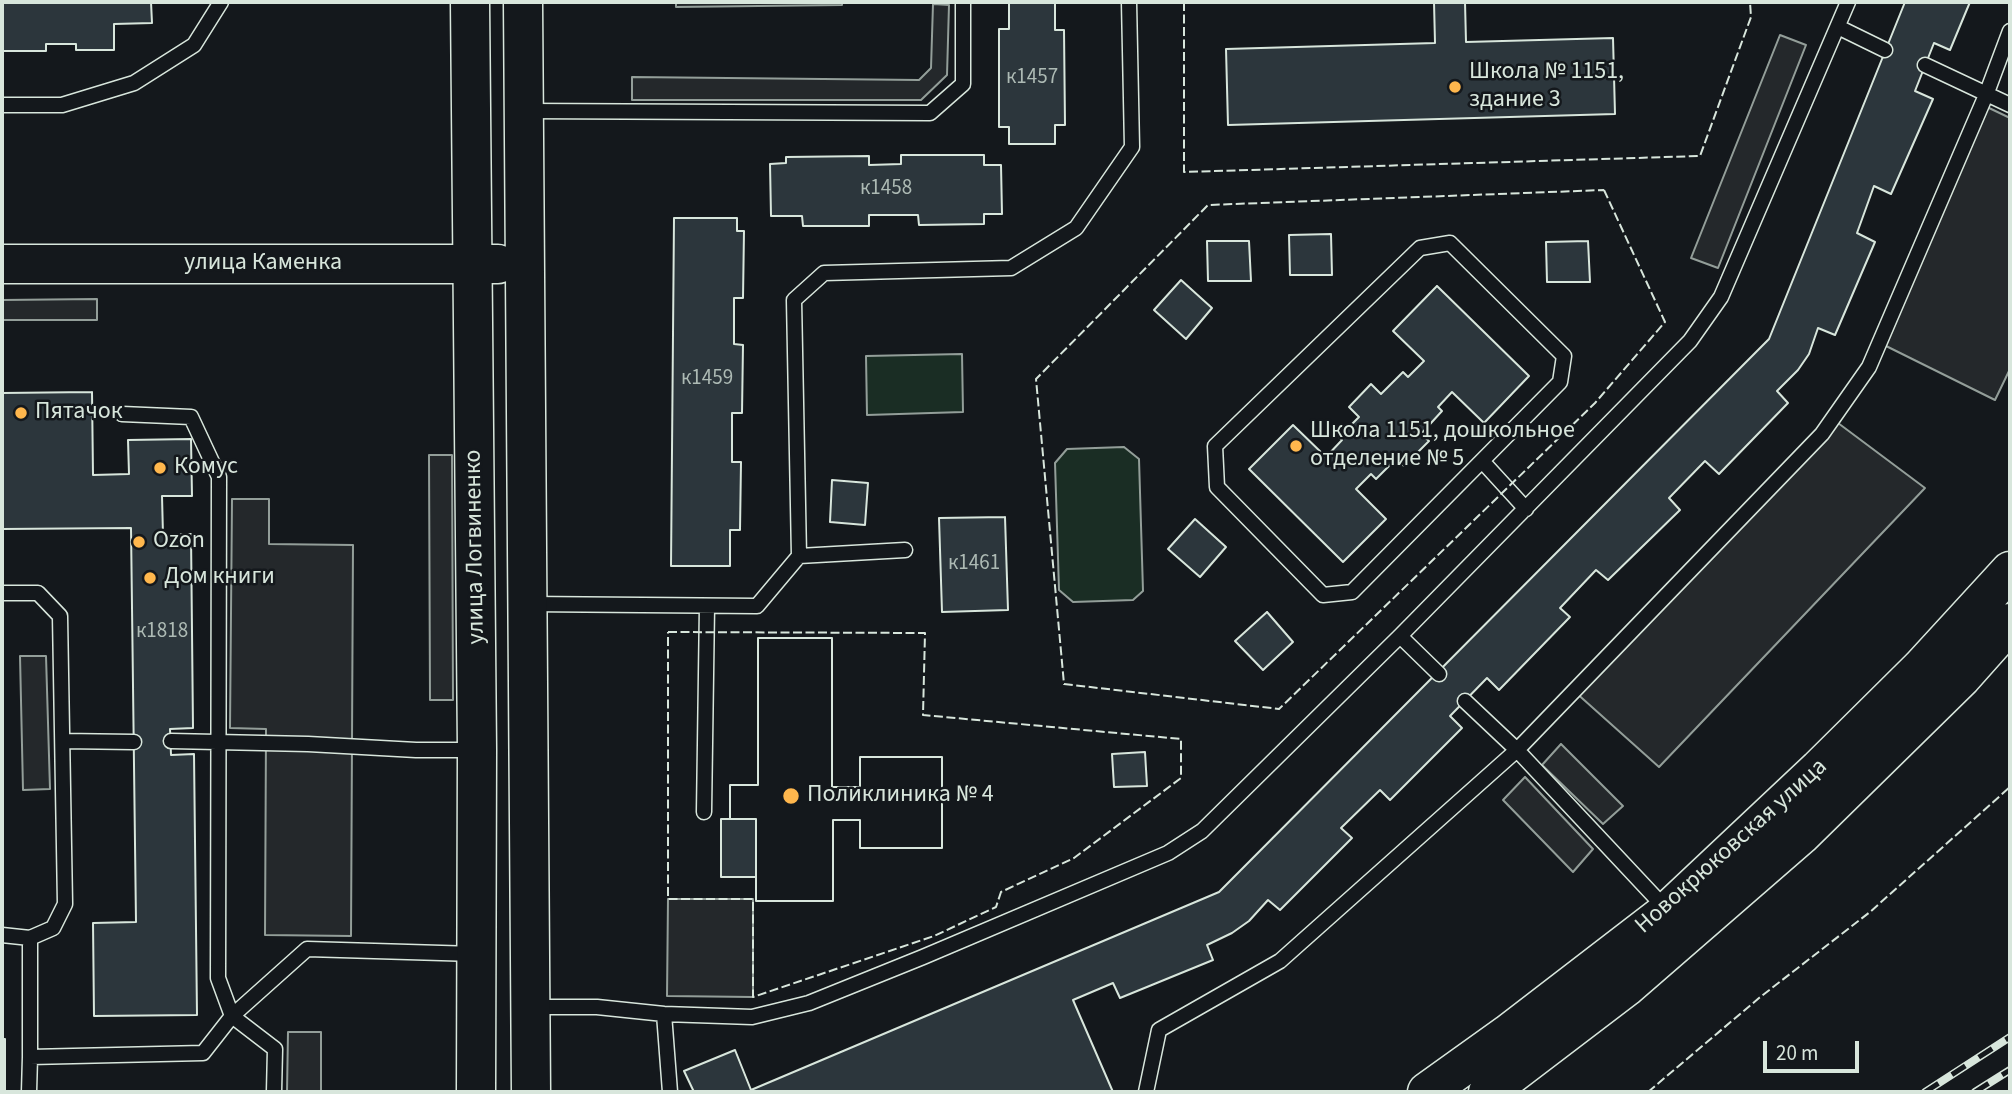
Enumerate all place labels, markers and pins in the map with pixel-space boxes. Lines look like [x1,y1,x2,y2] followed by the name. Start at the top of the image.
[1469,59,1624,115] place label: Школа № 1151, здание 3
[1447,79,1463,95] marker: Школа № 1151, здание 3
[35,399,123,427] place label: Пятачок
[13,405,29,421] marker: Пятачок
[1310,418,1575,474] place label: Школа 1151, дошкольное отделение № 5
[1288,438,1304,454] marker: Школа 1151, дошкольное отделение № 5
[174,454,238,482] place label: Комус
[152,460,168,476] marker: Комус
[153,528,205,556] place label: Ozon
[131,534,147,550] marker: Ozon
[164,564,275,592] place label: Дом книги
[142,570,158,586] marker: Дом книги
[807,782,994,810] place label: Поликлиника № 4
[781,786,801,806] marker: Поликлиника № 4

